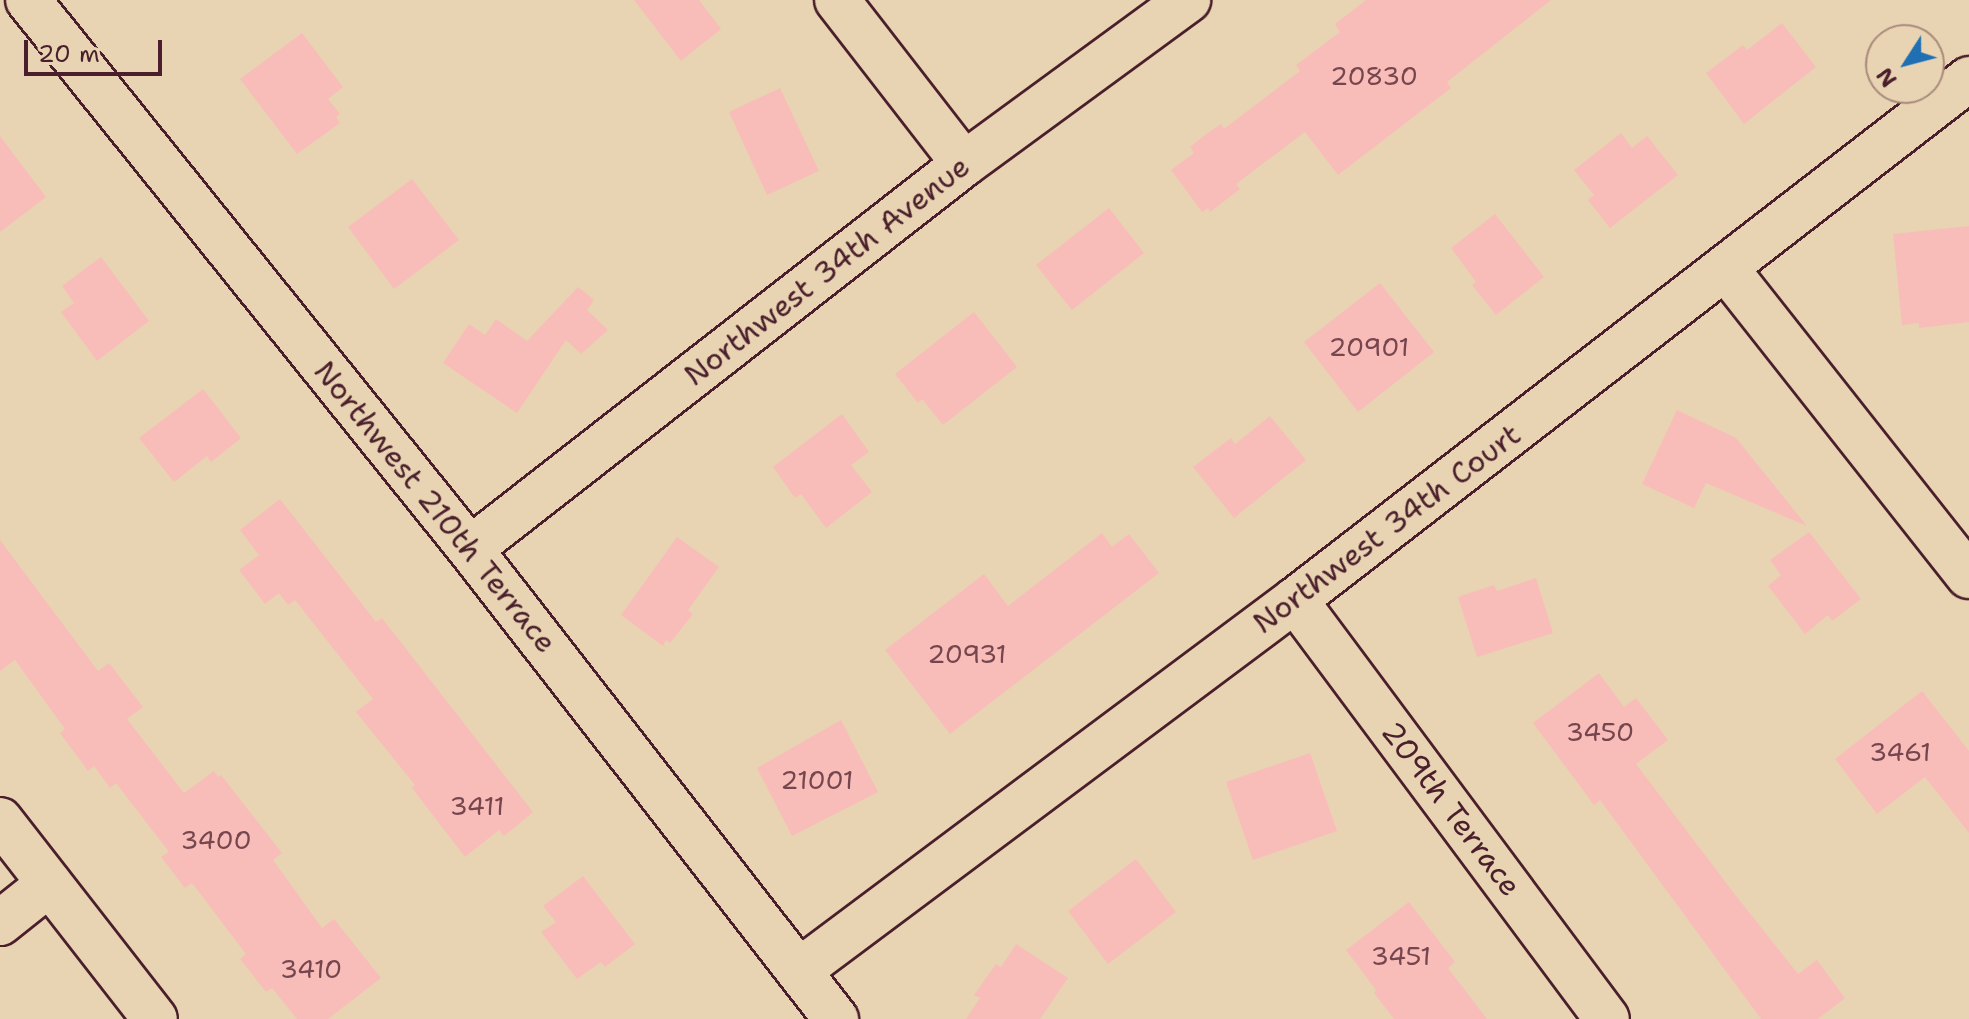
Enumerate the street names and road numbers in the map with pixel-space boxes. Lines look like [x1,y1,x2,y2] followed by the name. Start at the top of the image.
[677,148,977,394] street label: Northwest 34th Avenue
[306,354,564,660] street label: Northwest 210th Terrace
[1246,417,1528,641] street label: Northwest 34th Court
[1374,715,1528,903] street label: 209th Terrace

